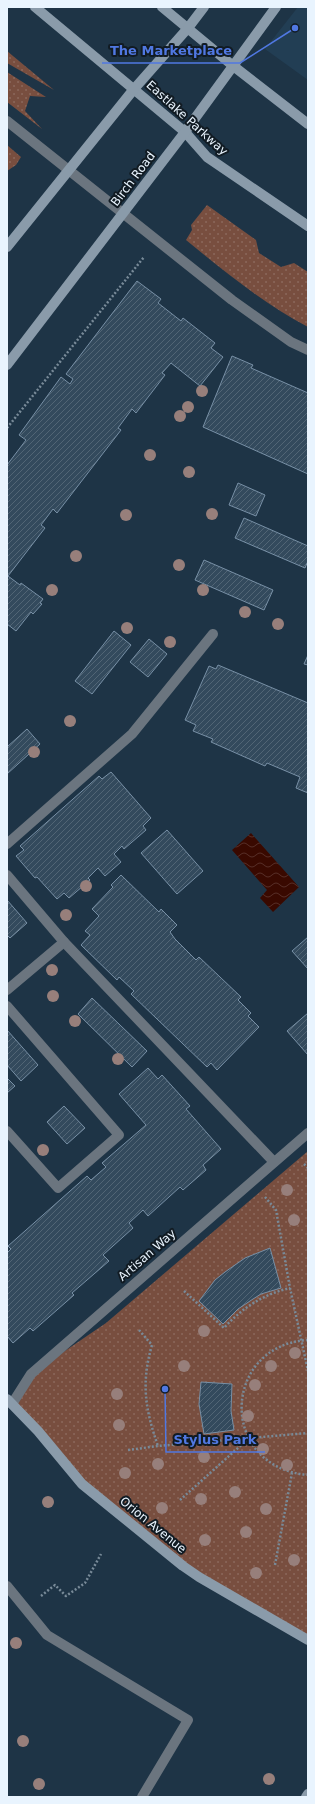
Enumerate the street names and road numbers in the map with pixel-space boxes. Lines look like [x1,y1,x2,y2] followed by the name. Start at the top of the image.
[143,78,231,158] street label: Eastlake Parkway
[108,149,158,209] street label: Birch Road
[115,1226,179,1284] street label: Artisan Way
[117,1494,189,1556] street label: Orion Avenue

